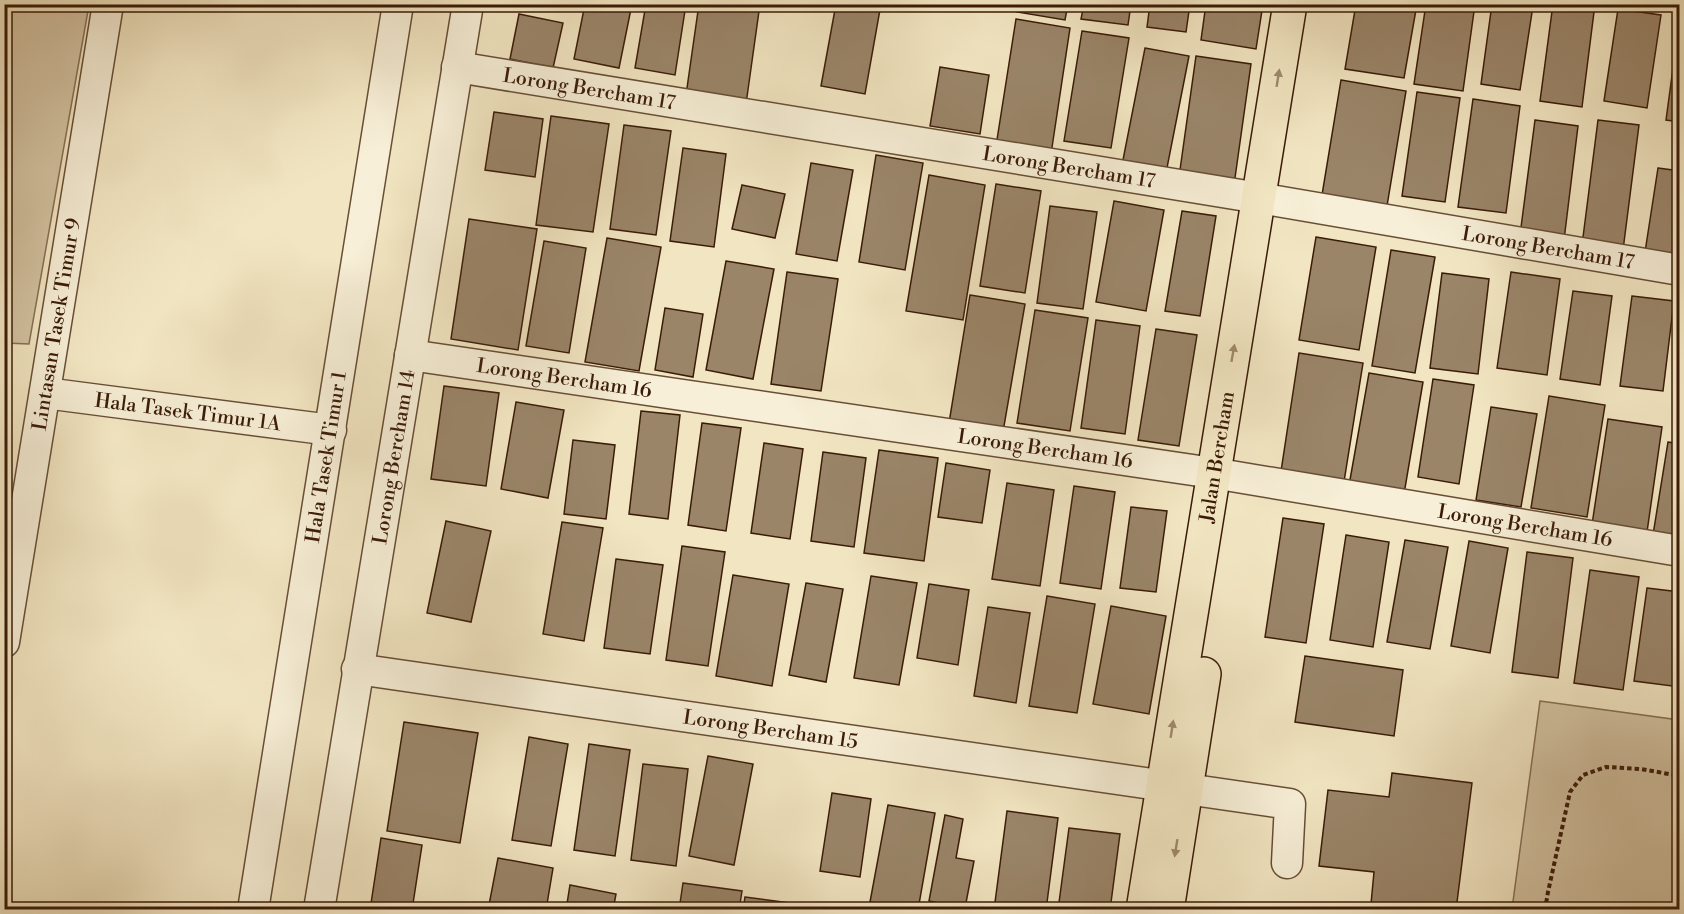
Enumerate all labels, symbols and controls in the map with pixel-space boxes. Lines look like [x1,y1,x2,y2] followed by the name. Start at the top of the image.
[501,64,677,116] street label: Lorong Bercham 17
[1274,69,1283,88] one-way arrow
[981,142,1157,195] street label: Lorong Bercham 17
[28,216,87,433] street label: Lintasan Tasek Timur 9
[1460,222,1636,276] street label: Lorong Bercham 17
[1229,343,1238,362] one-way arrow
[475,354,653,404] street label: Lorong Bercham 16
[368,368,422,546] street label: Lorong Bercham 14
[301,369,353,545] street label: Hala Tasek Timur 1
[93,389,283,438] street label: Hala Tasek Timur 1A
[1195,389,1241,526] street label: Jalan Bercham
[956,425,1134,475] street label: Lorong Bercham 16
[1436,500,1614,553] street label: Lorong Bercham 16
[681,705,860,755] street label: Lorong Bercham 15
[1168,719,1177,738] one-way arrow
[1172,838,1181,857] one-way arrow

